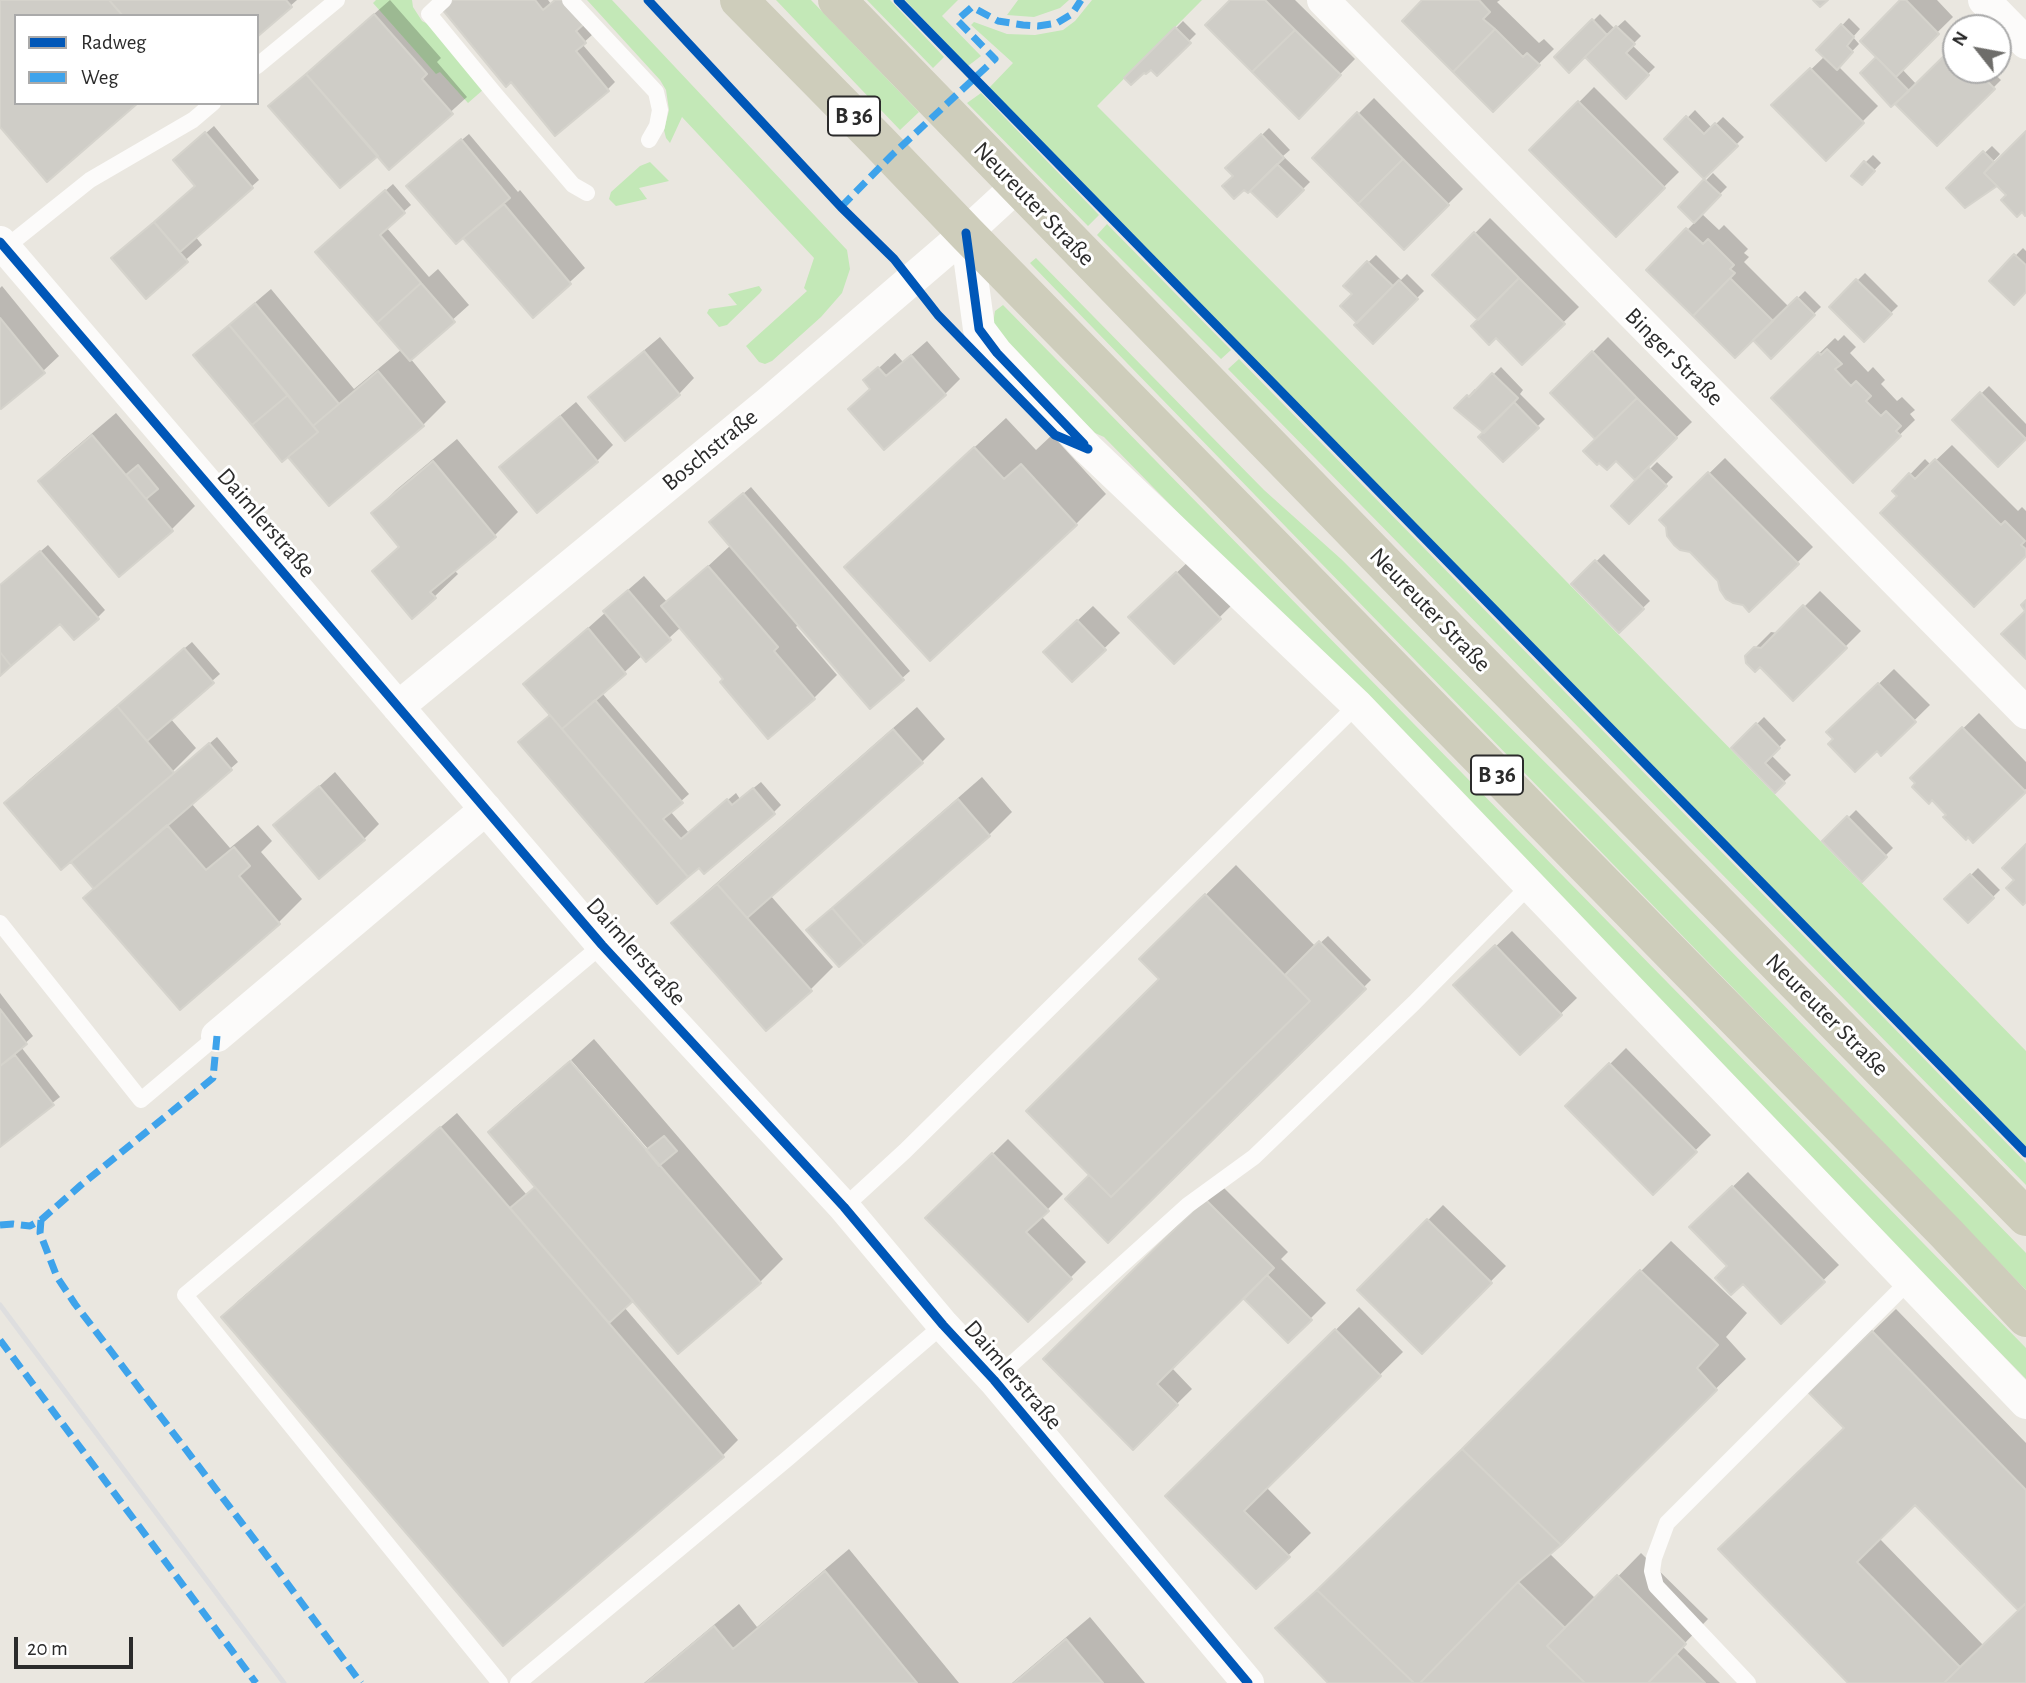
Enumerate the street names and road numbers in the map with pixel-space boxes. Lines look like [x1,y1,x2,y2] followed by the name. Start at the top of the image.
[828,97,880,136] road number: B 36
[967,136,1101,272] street label: Neureuter Straße
[1619,302,1729,412] street label: Binger Straße
[656,403,764,497] street label: Boschstraße
[211,462,321,584] street label: Daimlerstraße
[1363,542,1497,678] street label: Neureuter Straße
[1471,755,1523,794] road number: B 36
[580,892,692,1012] street label: Daimlerstraße
[1760,948,1894,1082] street label: Neureuter Straße
[958,1314,1068,1436] street label: Daimlerstraße

